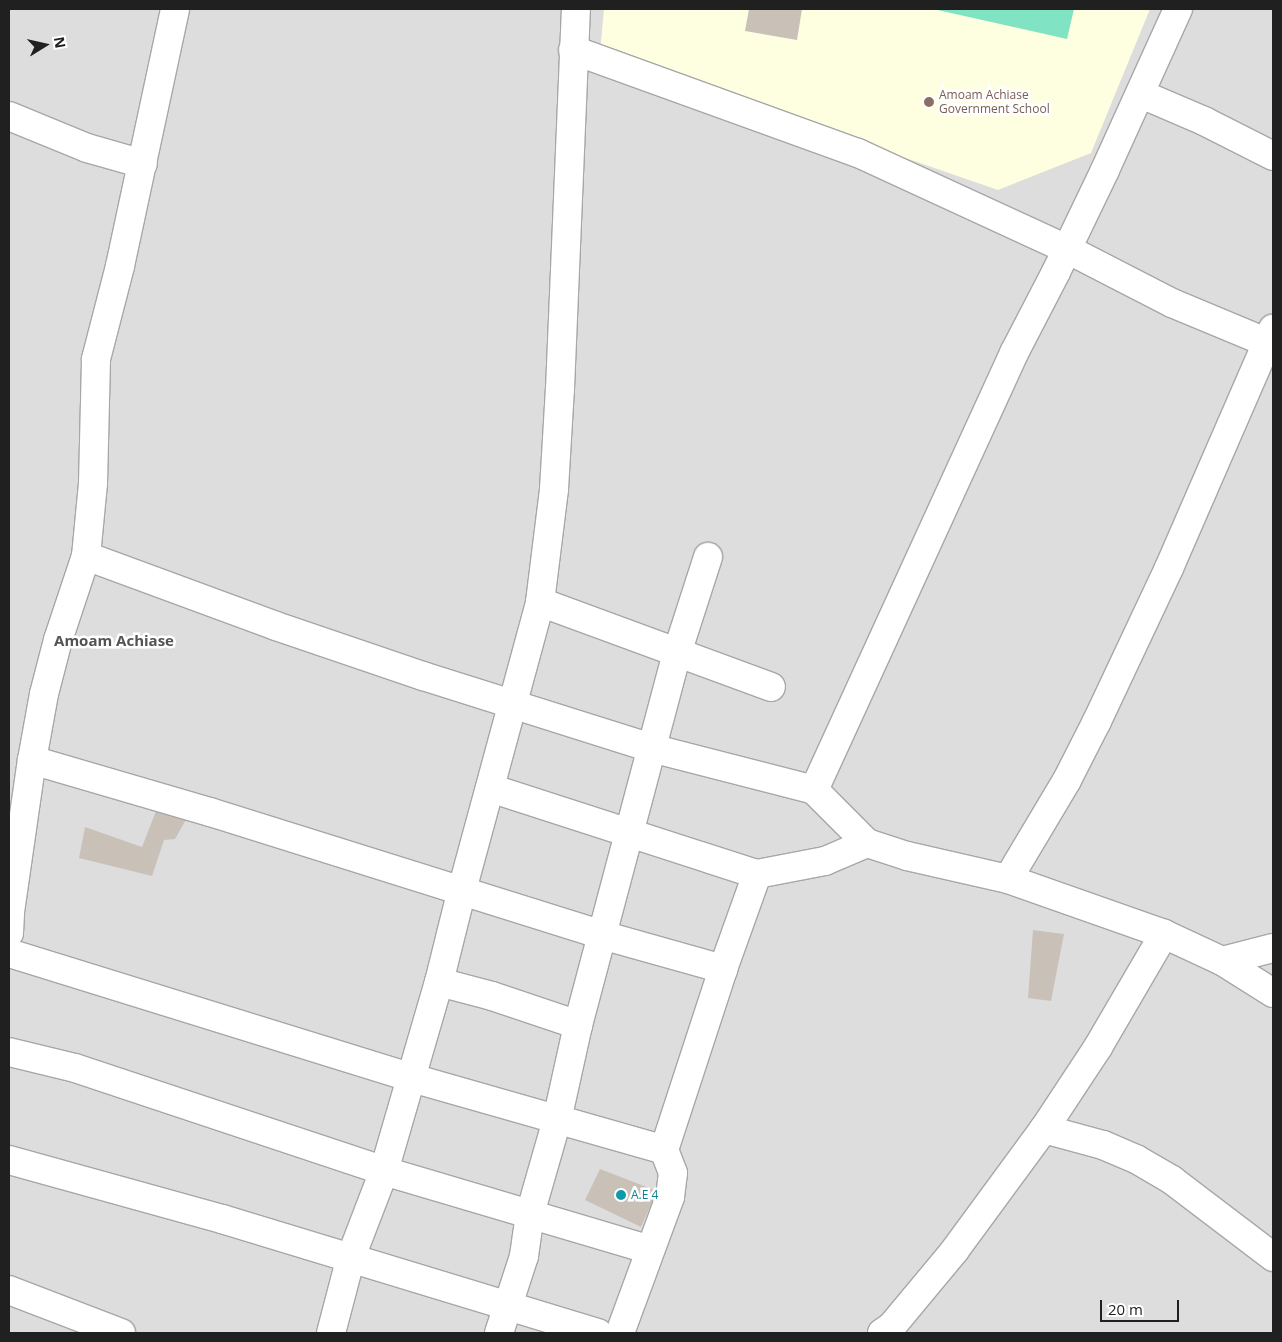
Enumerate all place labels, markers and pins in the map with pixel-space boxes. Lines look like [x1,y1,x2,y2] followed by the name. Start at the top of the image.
[939,88,1050,116] place label: Amoam Achiase Government School
[923,96,935,108] marker: Amoam Achiase Government School
[631,1188,658,1202] place label: A.E 4
[615,1189,627,1201] marker: A.E 4

